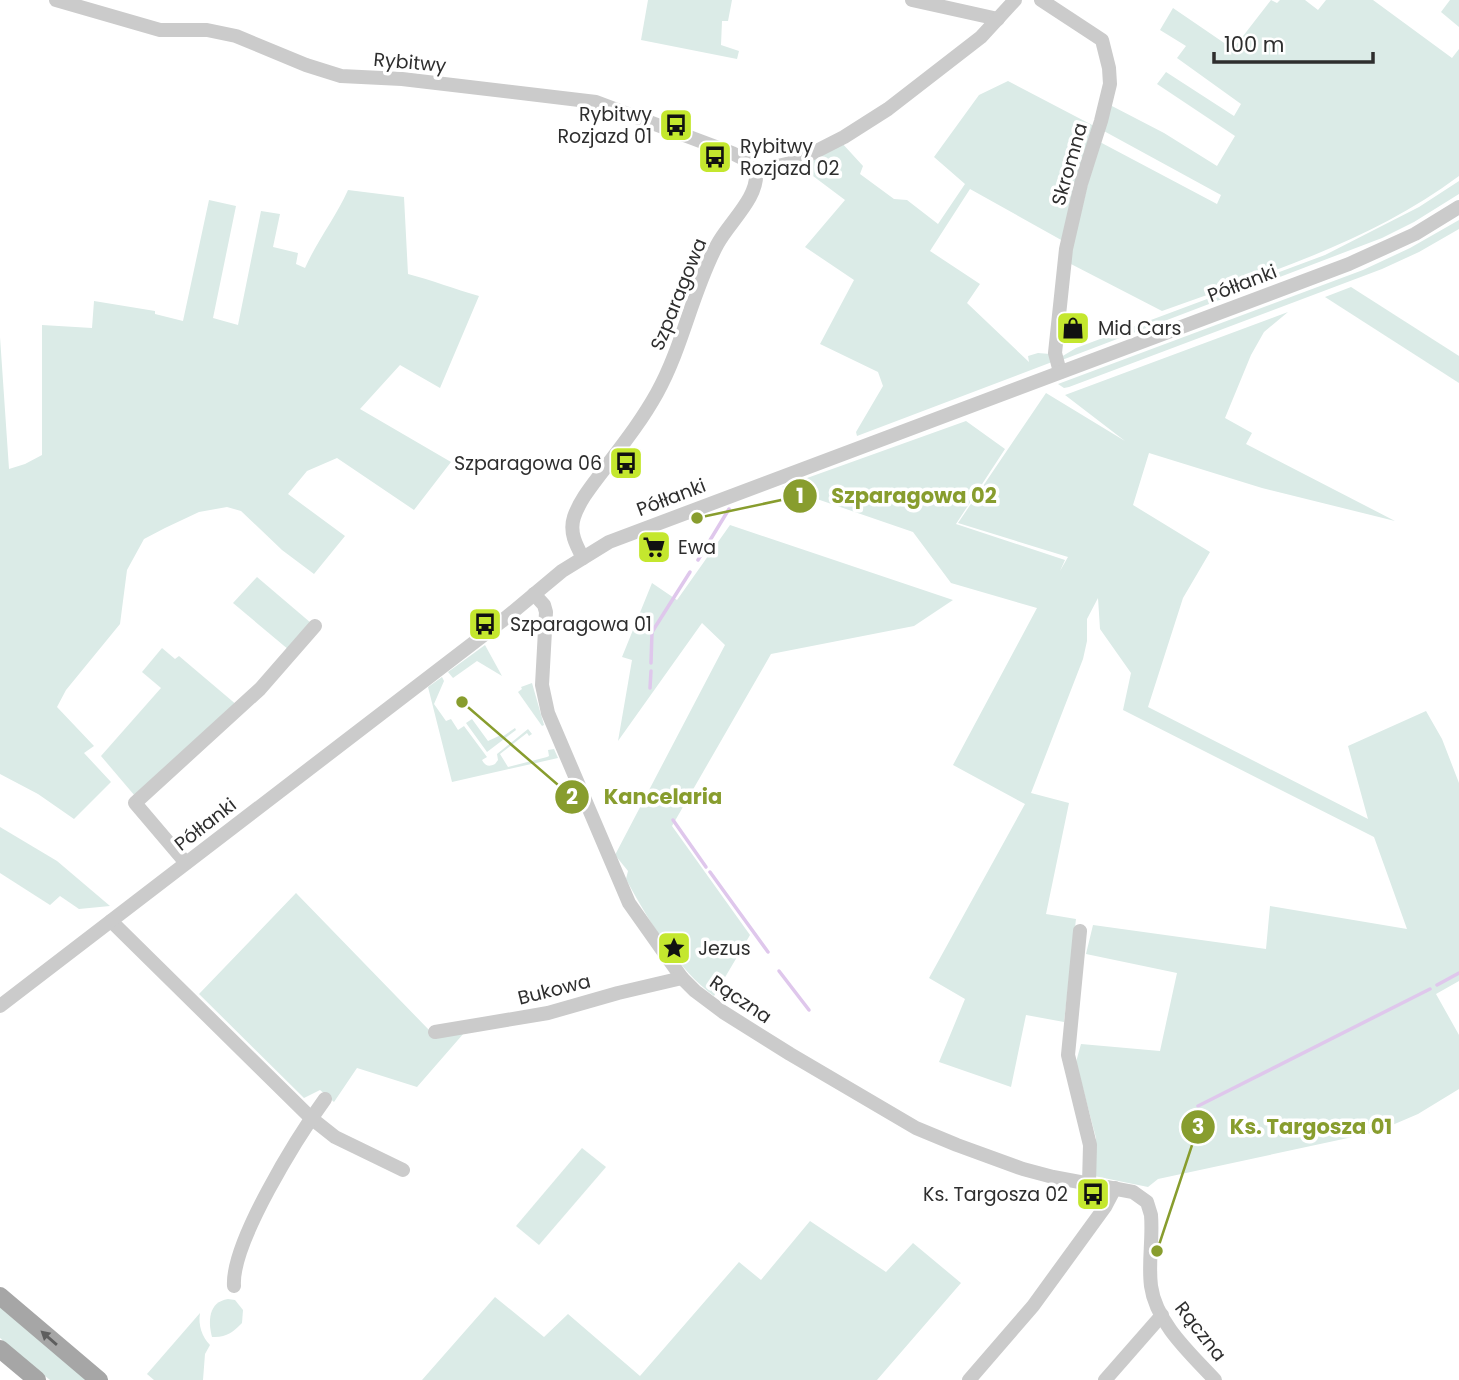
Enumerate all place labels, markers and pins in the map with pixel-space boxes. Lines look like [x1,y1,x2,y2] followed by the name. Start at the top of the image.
[558,101,652,150] place label: Rybitwy Rozjazd 01
[657,106,695,144] bus stop icon: Rybitwy Rozjazd 01
[740,133,839,182] place label: Rybitwy Rozjazd 02
[696,138,734,176] bus stop icon: Rybitwy Rozjazd 02
[1054,309,1092,347] shop icon: Mid Cars
[1098,315,1181,342] place label: Mid Cars
[607,444,645,482] bus stop icon: Szparagowa 06
[454,450,602,477] place label: Szparagowa 06
[782,475,1011,517] callout: Szparagowa 02
[635,528,673,566] supermarket icon: Ewa
[678,534,716,561] place label: Ewa
[466,605,504,643] bus stop icon: Szparagowa 01
[510,611,652,638] place label: Szparagowa 01
[555,776,736,818] callout: Kancelaria
[655,929,693,967] place icon: Jezus
[698,935,751,962] place label: Jezus
[1181,1106,1406,1148] callout: Ks. Targosza 01
[1074,1175,1112,1213] bus stop icon: Ks. Targosza 02
[923,1181,1068,1208] place label: Ks. Targosza 02

